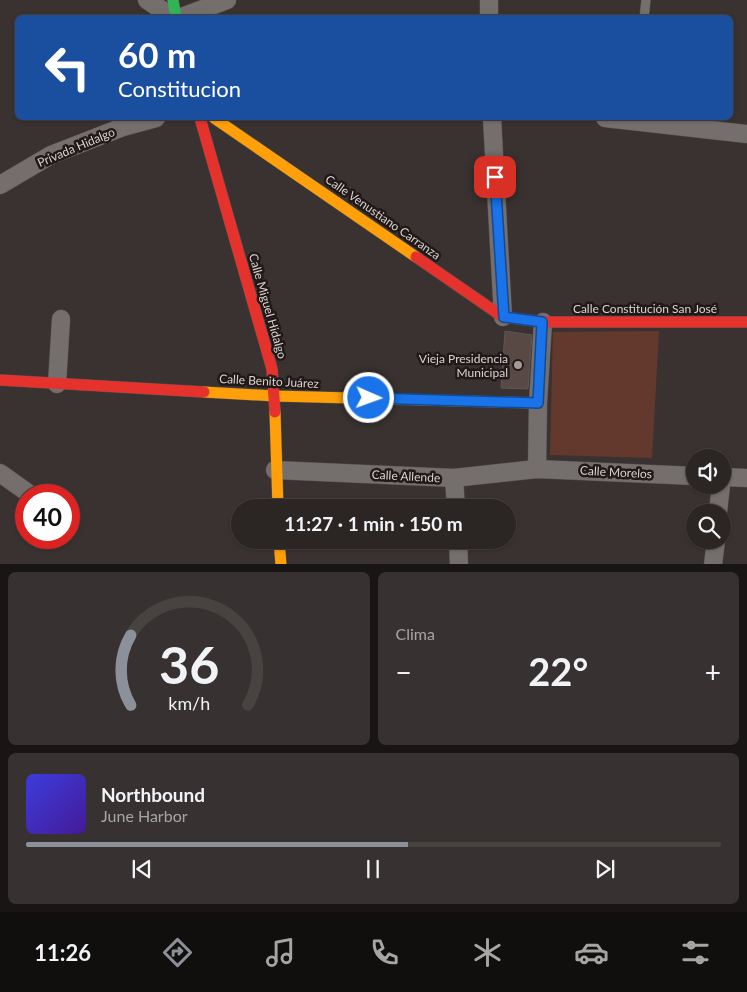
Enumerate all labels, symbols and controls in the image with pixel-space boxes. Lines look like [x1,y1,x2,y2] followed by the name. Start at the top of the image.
[118,33,196,75] text: 60 m
[35,35,100,100] icon: left
[118,75,241,102] text: Constitucion
[35,124,117,170] street label: Privada Hidalgo
[474,156,516,198] pin
[481,163,509,191] icon: arrive
[322,171,444,263] street label: Calle Venustiano Carranza
[246,252,290,360] street label: Calle Miguel Hidalgo
[573,301,717,316] street label: Calle Constitución San José
[419,351,508,380] place label: Vieja Presidencia Municipal
[512,359,524,371] marker: Vieja Presidencia Municipal
[219,371,320,391] street label: Calle Benito Juárez
[342,371,394,423] position arrow
[686,449,731,549] map controls
[686,449,731,494] button: sound
[580,463,652,481] street label: Calle Morelos
[371,467,441,485] street label: Calle Allende
[15,484,80,549] speed limit sign: 40
[686,504,731,549] button: search
[284,512,463,535] text: 11:27 · 1 min · 150 m
[396,624,435,643] text: Clima
[159,633,219,695] text: 36
[528,648,588,694] text: 22°
[396,655,412,689] text: −
[705,655,721,689] text: +
[168,692,210,714] text: km/h
[101,783,205,806] text: Northbound
[101,806,188,825] text: June Harbor
[128,855,156,883] icon: previous
[359,855,387,883] icon: pause
[591,855,619,883] icon: next
[160,935,195,970] icon: directions
[263,935,298,970] icon: music
[367,935,402,970] icon: phone
[470,935,505,970] icon: climate
[574,935,609,970] icon: car
[678,935,713,970] icon: filters
[34,939,91,966] text: 11:26

